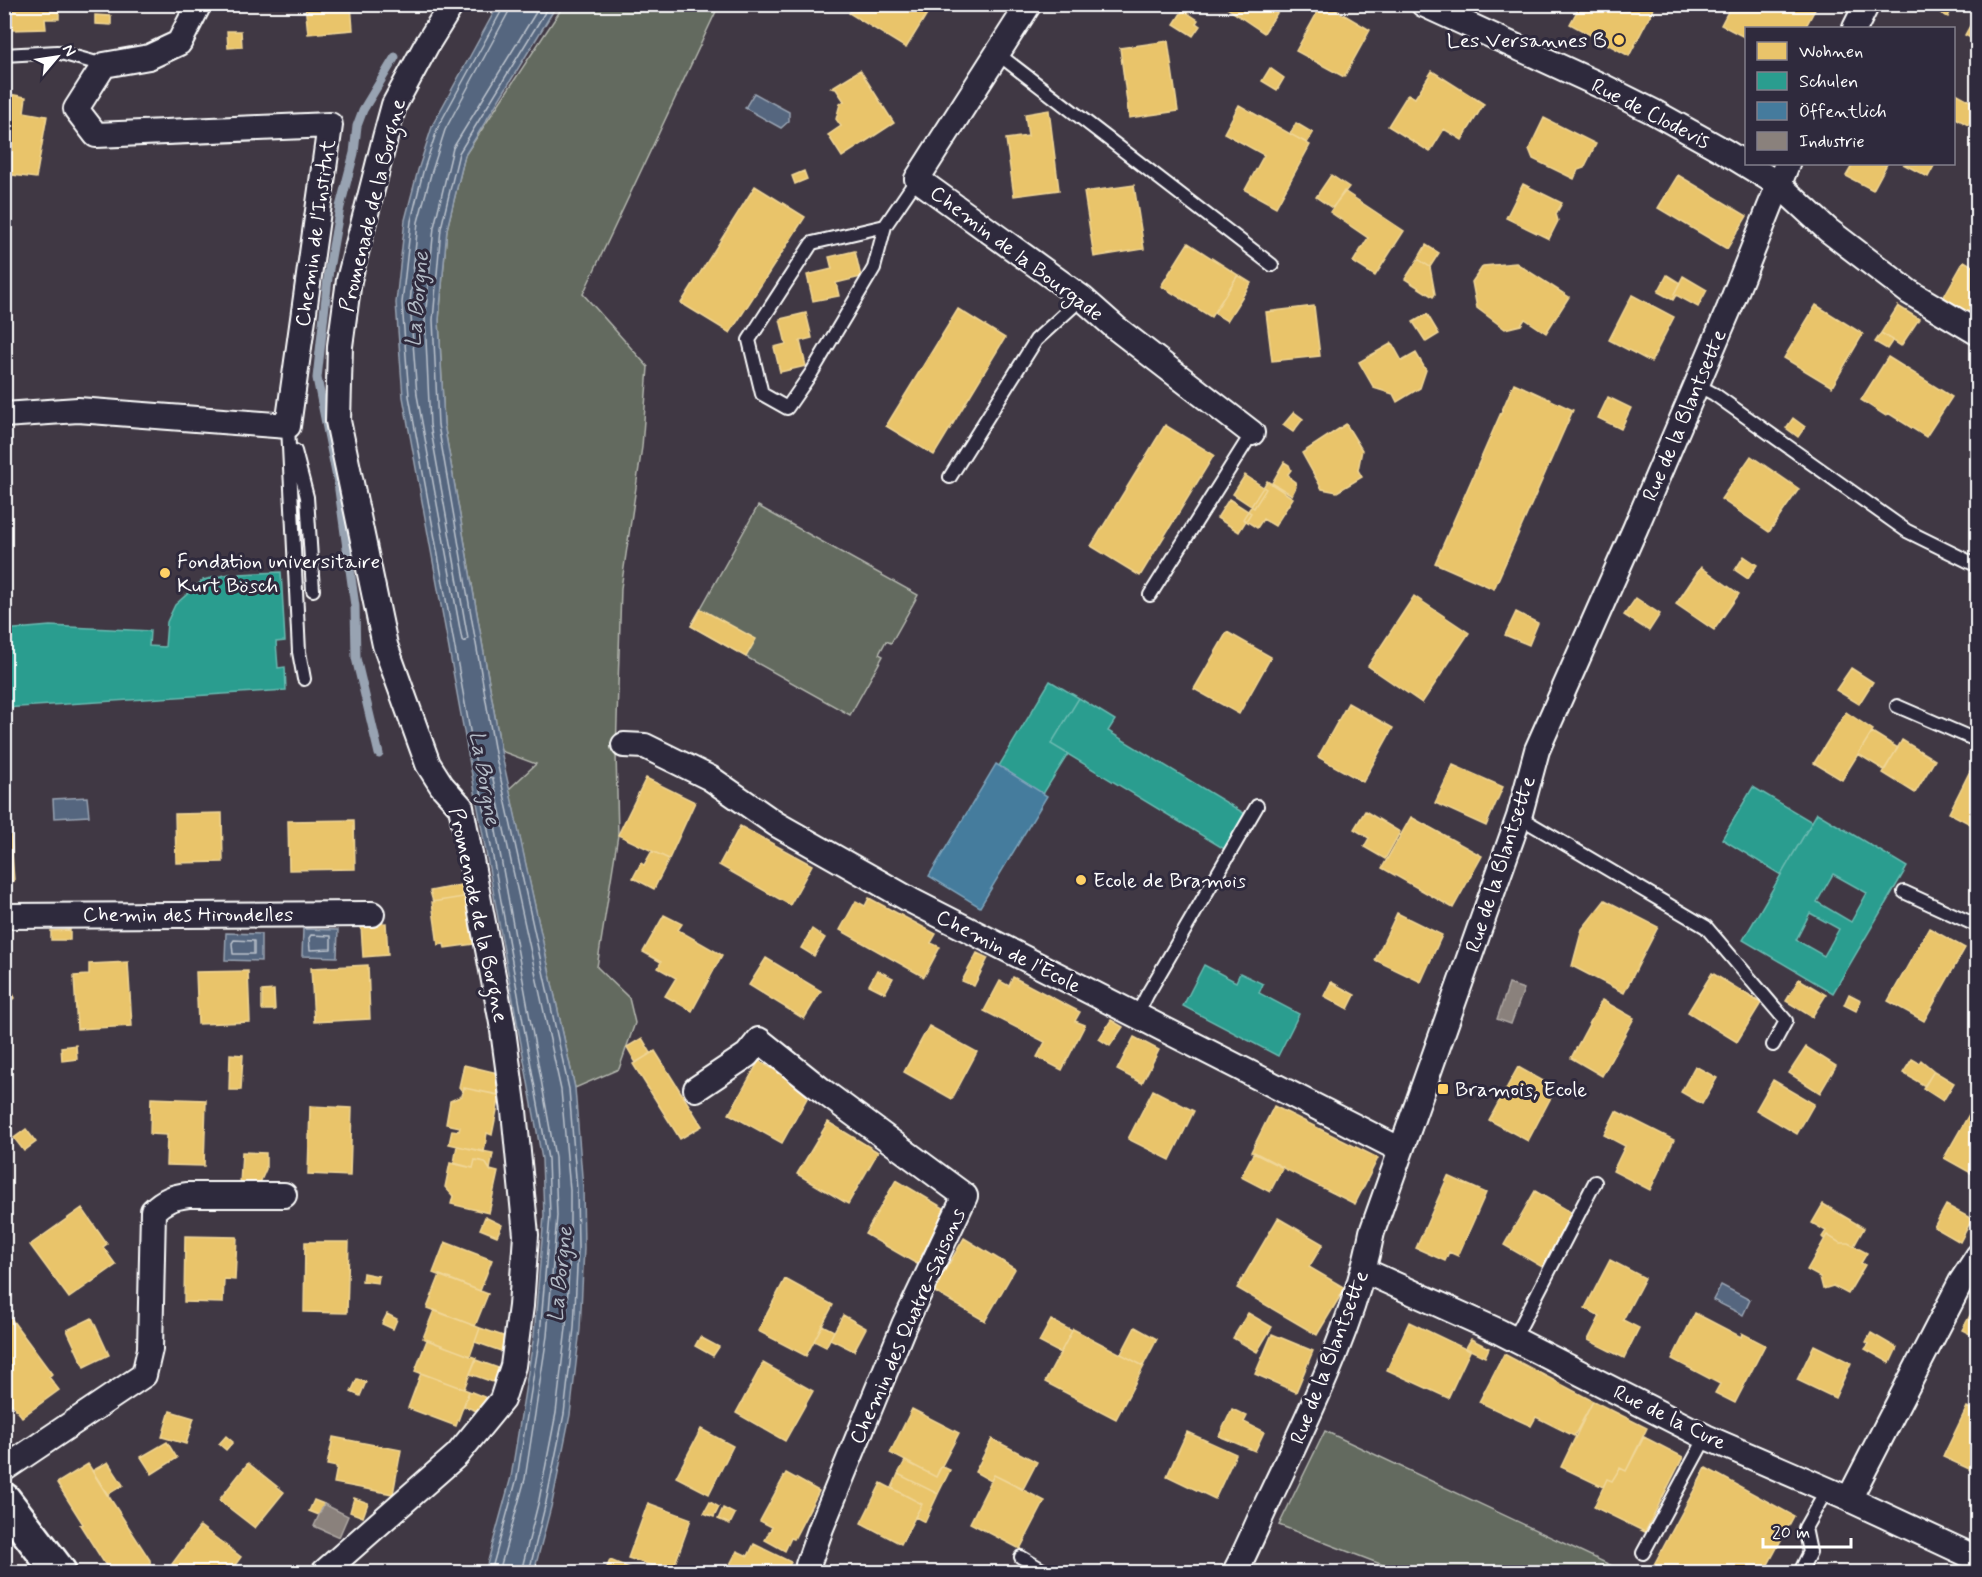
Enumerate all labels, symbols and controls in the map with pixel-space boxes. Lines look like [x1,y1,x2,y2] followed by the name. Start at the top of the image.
[27,27,87,87] north arrow
[1447,27,1607,55] place label: Les Versannes B
[1745,27,1955,165] legend
[1612,33,1626,47] marker: Les Versannes B
[1799,40,1863,64] text: Wohnen
[57,41,81,60] text: N
[1799,70,1858,94] text: Schulen
[1586,72,1715,156] street label: Rue de Clodevis
[333,96,415,315] street label: Promenade de la Borgne
[1799,100,1887,124] text: Öffentlich
[1799,130,1865,154] text: Industrie
[289,137,343,329] street label: Chemin de l'Institut
[923,179,1109,329] street label: Chemin de la Bourgade
[400,250,437,348] water label: La Borgne
[1636,325,1734,506] street label: Rue de la Blantsette
[177,548,380,600] place label: Fondation universitaire Kurt Bösch
[158,566,172,580] marker: Fondation universitaire Kurt Bösch
[461,729,506,829] water label: La Borgne
[1459,772,1543,956] street label: Rue de la Blantsette
[440,805,514,1025] street label: Promenade de la Borgne
[1093,867,1246,895] place label: Ecole de Bramois
[1074,873,1088,887] marker: Ecole de Bramois
[83,901,293,929] street label: Chemin des Hirondelles
[931,903,1086,1001] street label: Chemin de l'Ecole
[1455,1076,1587,1104] place label: Bramois, Ecole
[1436,1082,1450,1096] marker: Bramois, Ecole
[843,1204,973,1449] street label: Chemin des Quatre-Saisons
[542,1225,581,1323] water label: La Borgne
[1284,1266,1376,1448] street label: Rue de la Blantsette
[1608,1378,1731,1457] street label: Rue de la Cure
[1763,1511,1852,1549] scale bar
[1772,1521,1810,1545] text: 20 m

